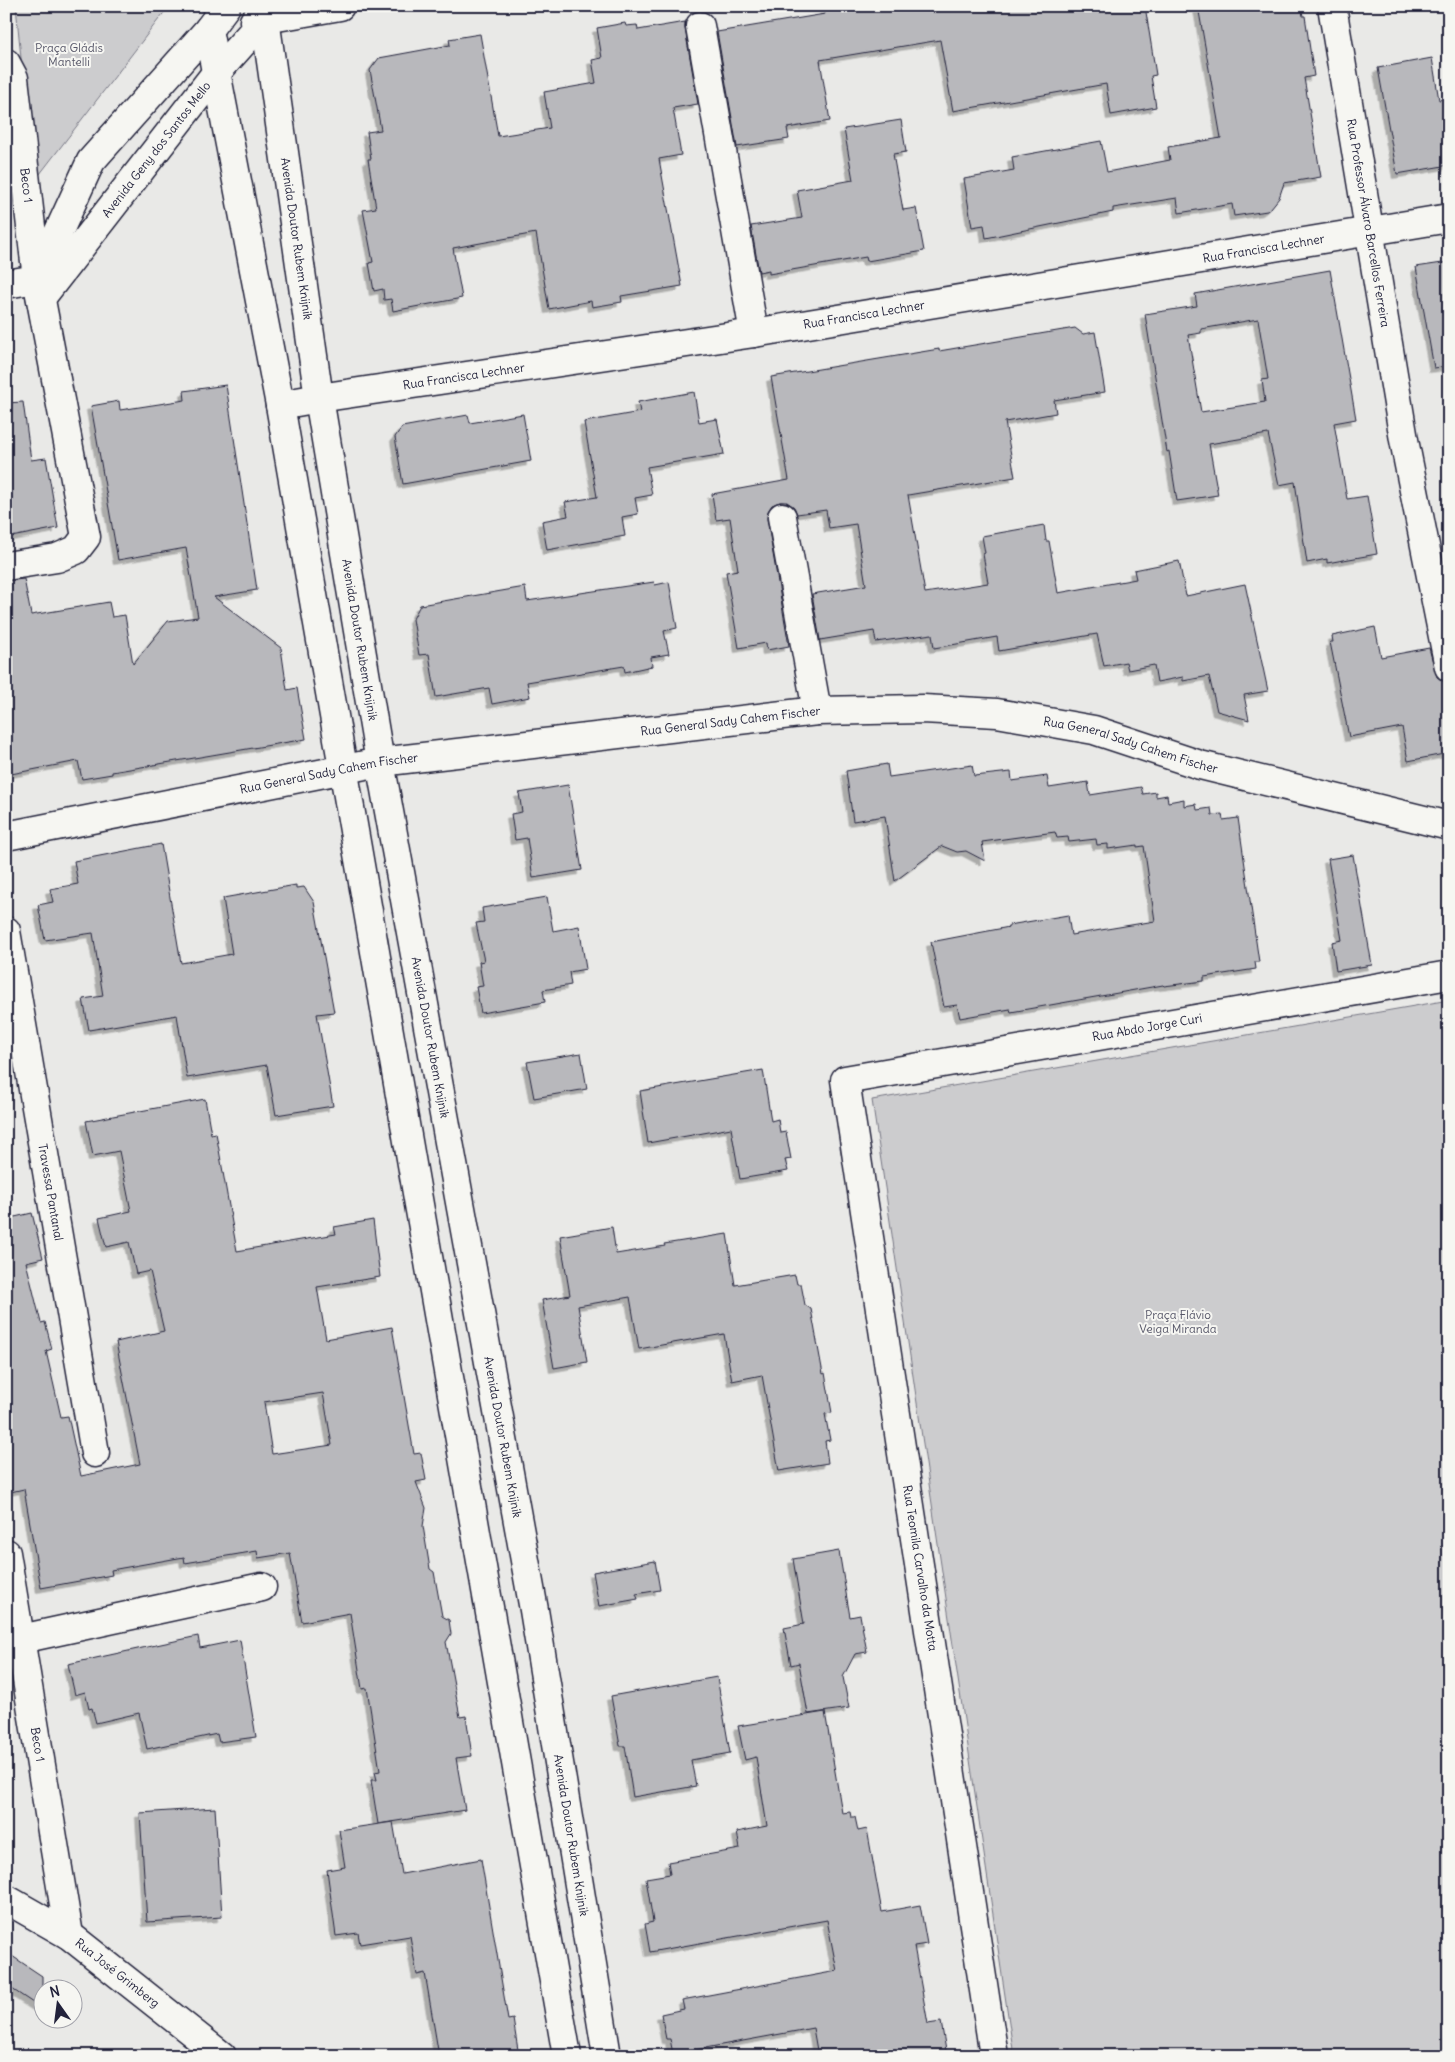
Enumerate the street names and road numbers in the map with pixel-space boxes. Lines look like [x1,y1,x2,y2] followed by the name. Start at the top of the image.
[99,78,214,220] street label: Avenida Geny dos Santos Mello
[1344,118,1393,328] street label: Rua Professor Álvaro Barcellos Ferreira
[278,157,316,321] street label: Avenida Doutor Rubem Knijnik
[17,167,36,203] street label: Beco 1
[1202,231,1326,266] street label: Rua Francisca Lechner
[802,297,926,332] street label: Rua Francisca Lechner
[402,359,526,392] street label: Rua Francisca Lechner
[339,558,381,722] street label: Avenida Doutor Rubem Knijnik
[639,703,821,739] street label: Rua General Sady Cahem Fischer
[1042,713,1220,776] street label: Rua General Sady Cahem Fischer
[238,750,419,797] street label: Rua General Sady Cahem Fischer
[409,956,453,1119] street label: Avenida Doutor Rubem Knijnik
[1091,1010,1203,1044] street label: Rua Abdo Jorge Curi
[35,1143,67,1242] street label: Travessa Pantanal
[481,1355,525,1519] street label: Avenida Doutor Rubem Knijnik
[900,1484,941,1652] street label: Rua Teomila Carvalho da Motta
[28,1726,48,1763] street label: Beco 1
[551,1753,592,1917] street label: Avenida Doutor Rubem Knijnik
[72,1935,163,2011] street label: Rua José Grimberg

